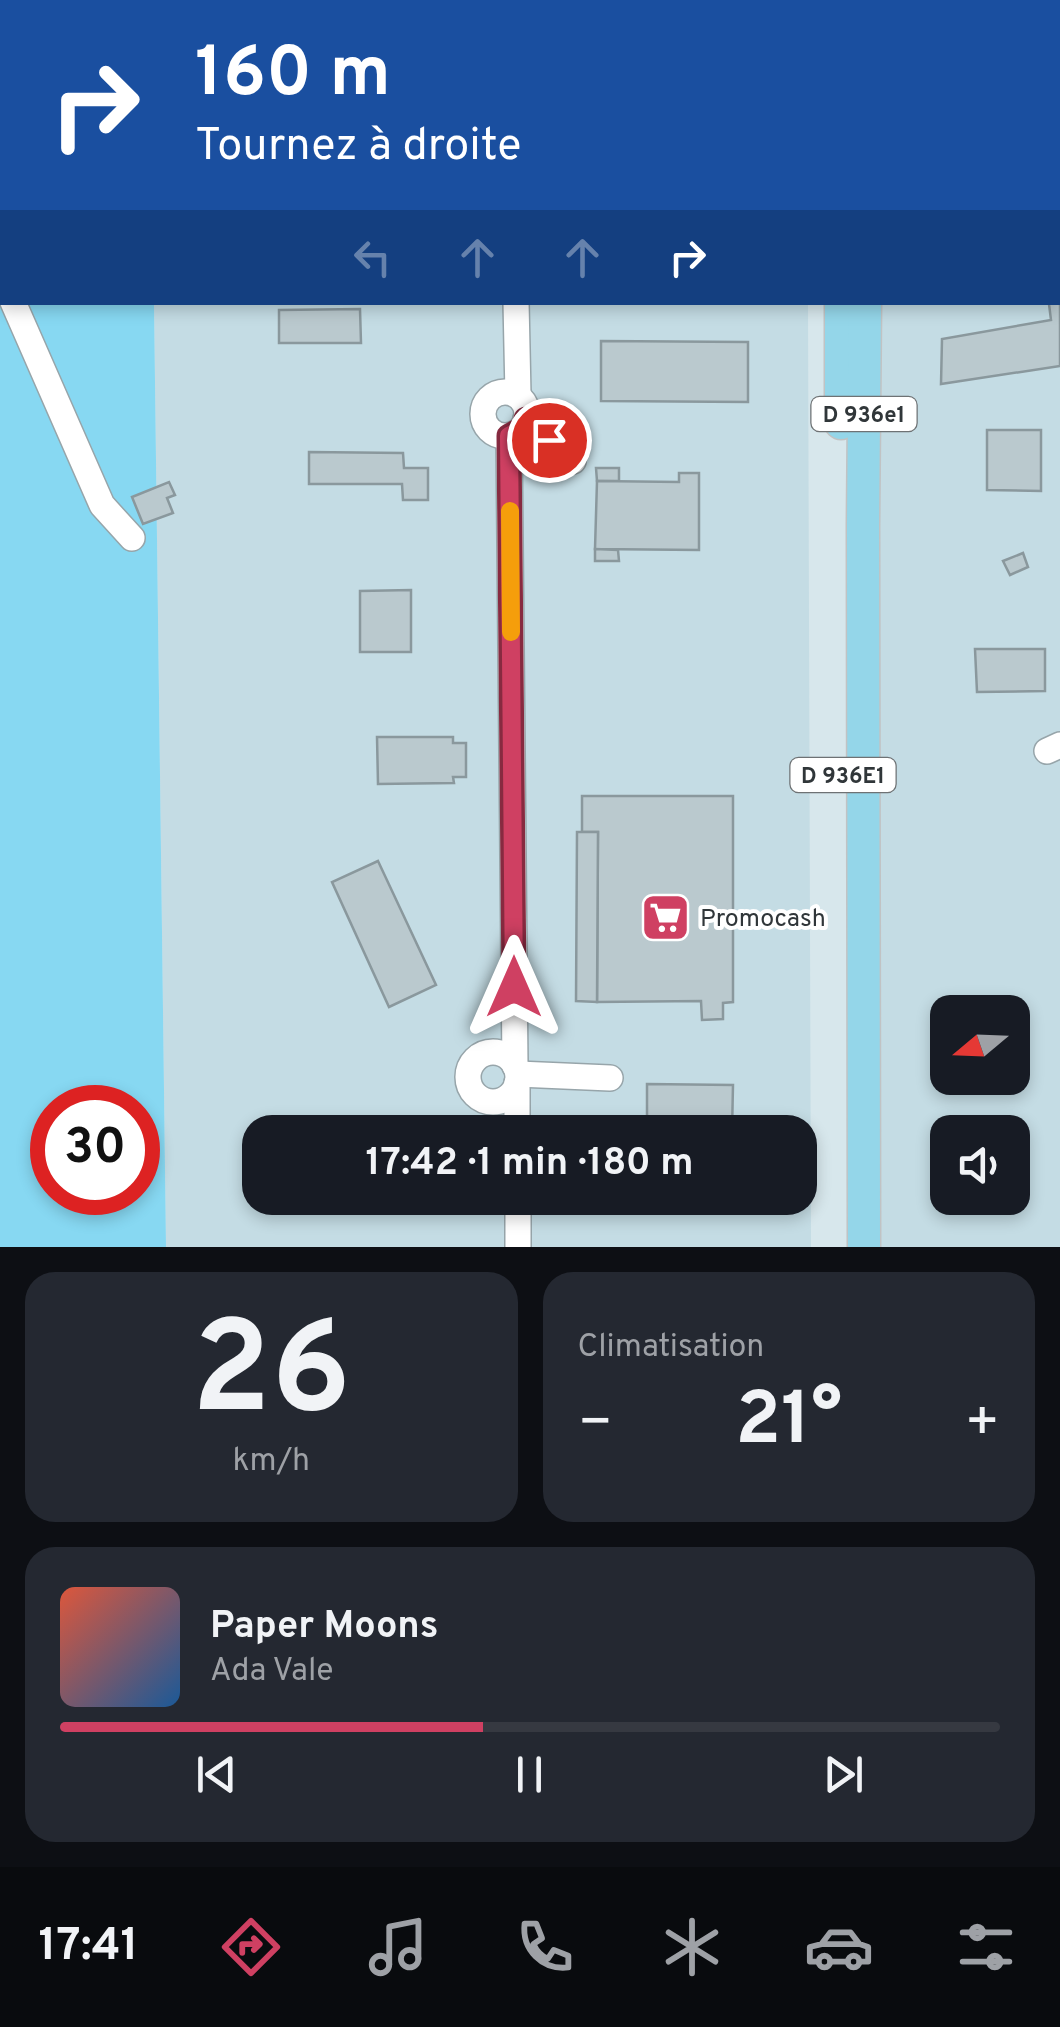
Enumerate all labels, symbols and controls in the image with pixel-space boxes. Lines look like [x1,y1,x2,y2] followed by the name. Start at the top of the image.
[195,32,391,121] text: 160 m
[30,40,160,170] icon: right
[195,119,522,176] text: Tournez à droite
[345,230,400,285] icon: left
[450,230,505,285] icon: ahead
[555,230,610,285] icon: ahead
[660,230,715,285] icon: right
[812,397,916,431] road number: D 936e1
[507,398,592,483] pin
[522,413,577,468] icon: arrive
[790,758,896,792] road number: D 936E1
[639,891,691,943] supermarket icon: Promocash
[700,904,826,936] place label: Promocash
[462,935,566,1039] position arrow
[930,995,1030,1095] north arrow
[930,995,1030,1215] map controls
[30,1085,160,1215] speed limit sign: 30
[930,1115,1030,1215] button: sound
[366,1140,694,1189] text: 17:42 · 1 min · 180 m
[192,1294,351,1459] text: 26
[578,1328,764,1368] text: Climatisation
[735,1376,842,1471] text: 21°
[578,1390,613,1460] text: −
[965,1390,1000,1460] text: +
[232,1442,310,1482] text: km/h
[210,1603,439,1652] text: Paper Moons
[210,1652,334,1692] text: Ada Vale
[189,1747,244,1802] icon: previous
[502,1747,557,1802] icon: pause
[816,1747,871,1802] icon: next
[216,1912,286,1982] icon: directions
[363,1912,433,1982] icon: music
[510,1912,580,1982] icon: phone
[657,1912,727,1982] icon: climate
[804,1912,874,1982] icon: car
[951,1912,1021,1982] icon: filters
[39,1919,139,1976] text: 17:41

